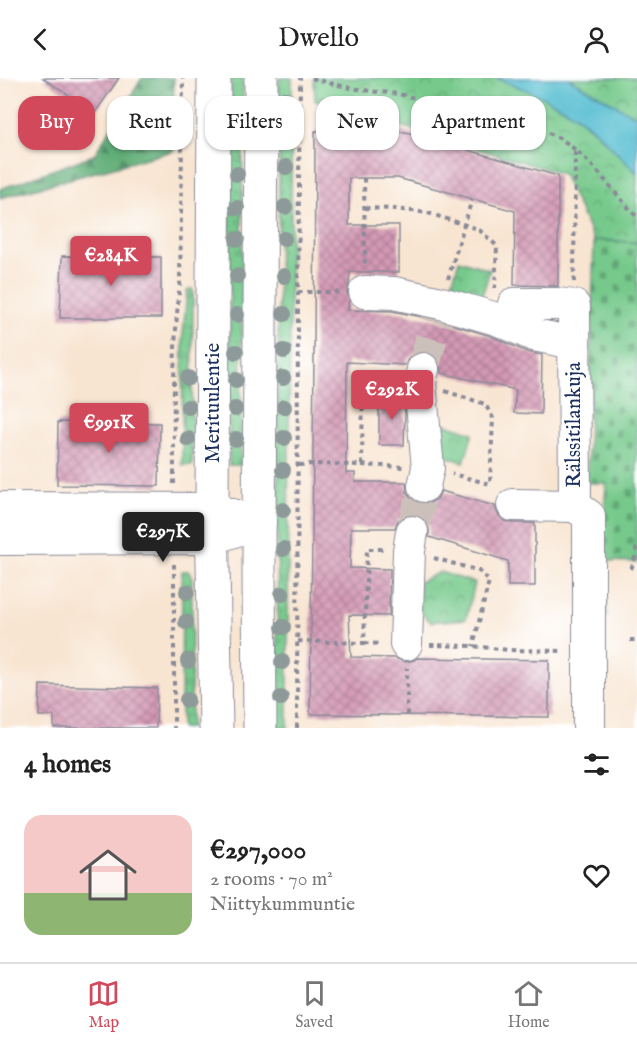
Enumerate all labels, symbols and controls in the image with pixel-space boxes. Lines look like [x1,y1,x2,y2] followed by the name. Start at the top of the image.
[278,22,359,56] text: Dwello
[24,23,57,56] icon: back
[580,23,613,56] icon: person
[18,96,95,150] chip: Buy
[107,96,193,150] chip: Rent
[205,96,304,150] chip: Filters
[316,96,399,150] chip: New
[411,96,546,150] chip: Apartment
[69,236,153,287] pin: €284K
[84,243,138,268] text: €284K
[200,343,227,463] street label: Merituulentie
[561,361,588,488] street label: Rälssitilankuja
[350,370,434,421] pin: €292K
[365,377,419,402] text: €292K
[67,403,151,454] pin: €991K
[83,410,135,435] text: €991K
[121,512,205,563] pin: €297K
[136,519,190,544] text: €297K
[24,748,111,781] text: 4 homes
[580,748,613,781] icon: filters
[210,834,306,867] text: €297,000
[72,839,144,911] icon: home
[580,859,613,892] icon: heart
[210,867,333,892] text: 2 rooms · 70 m²
[210,892,355,917] text: Niittykummuntie
[87,977,120,1033] tab: Map
[295,977,333,1033] tab: Saved
[508,977,550,1033] tab: Home

